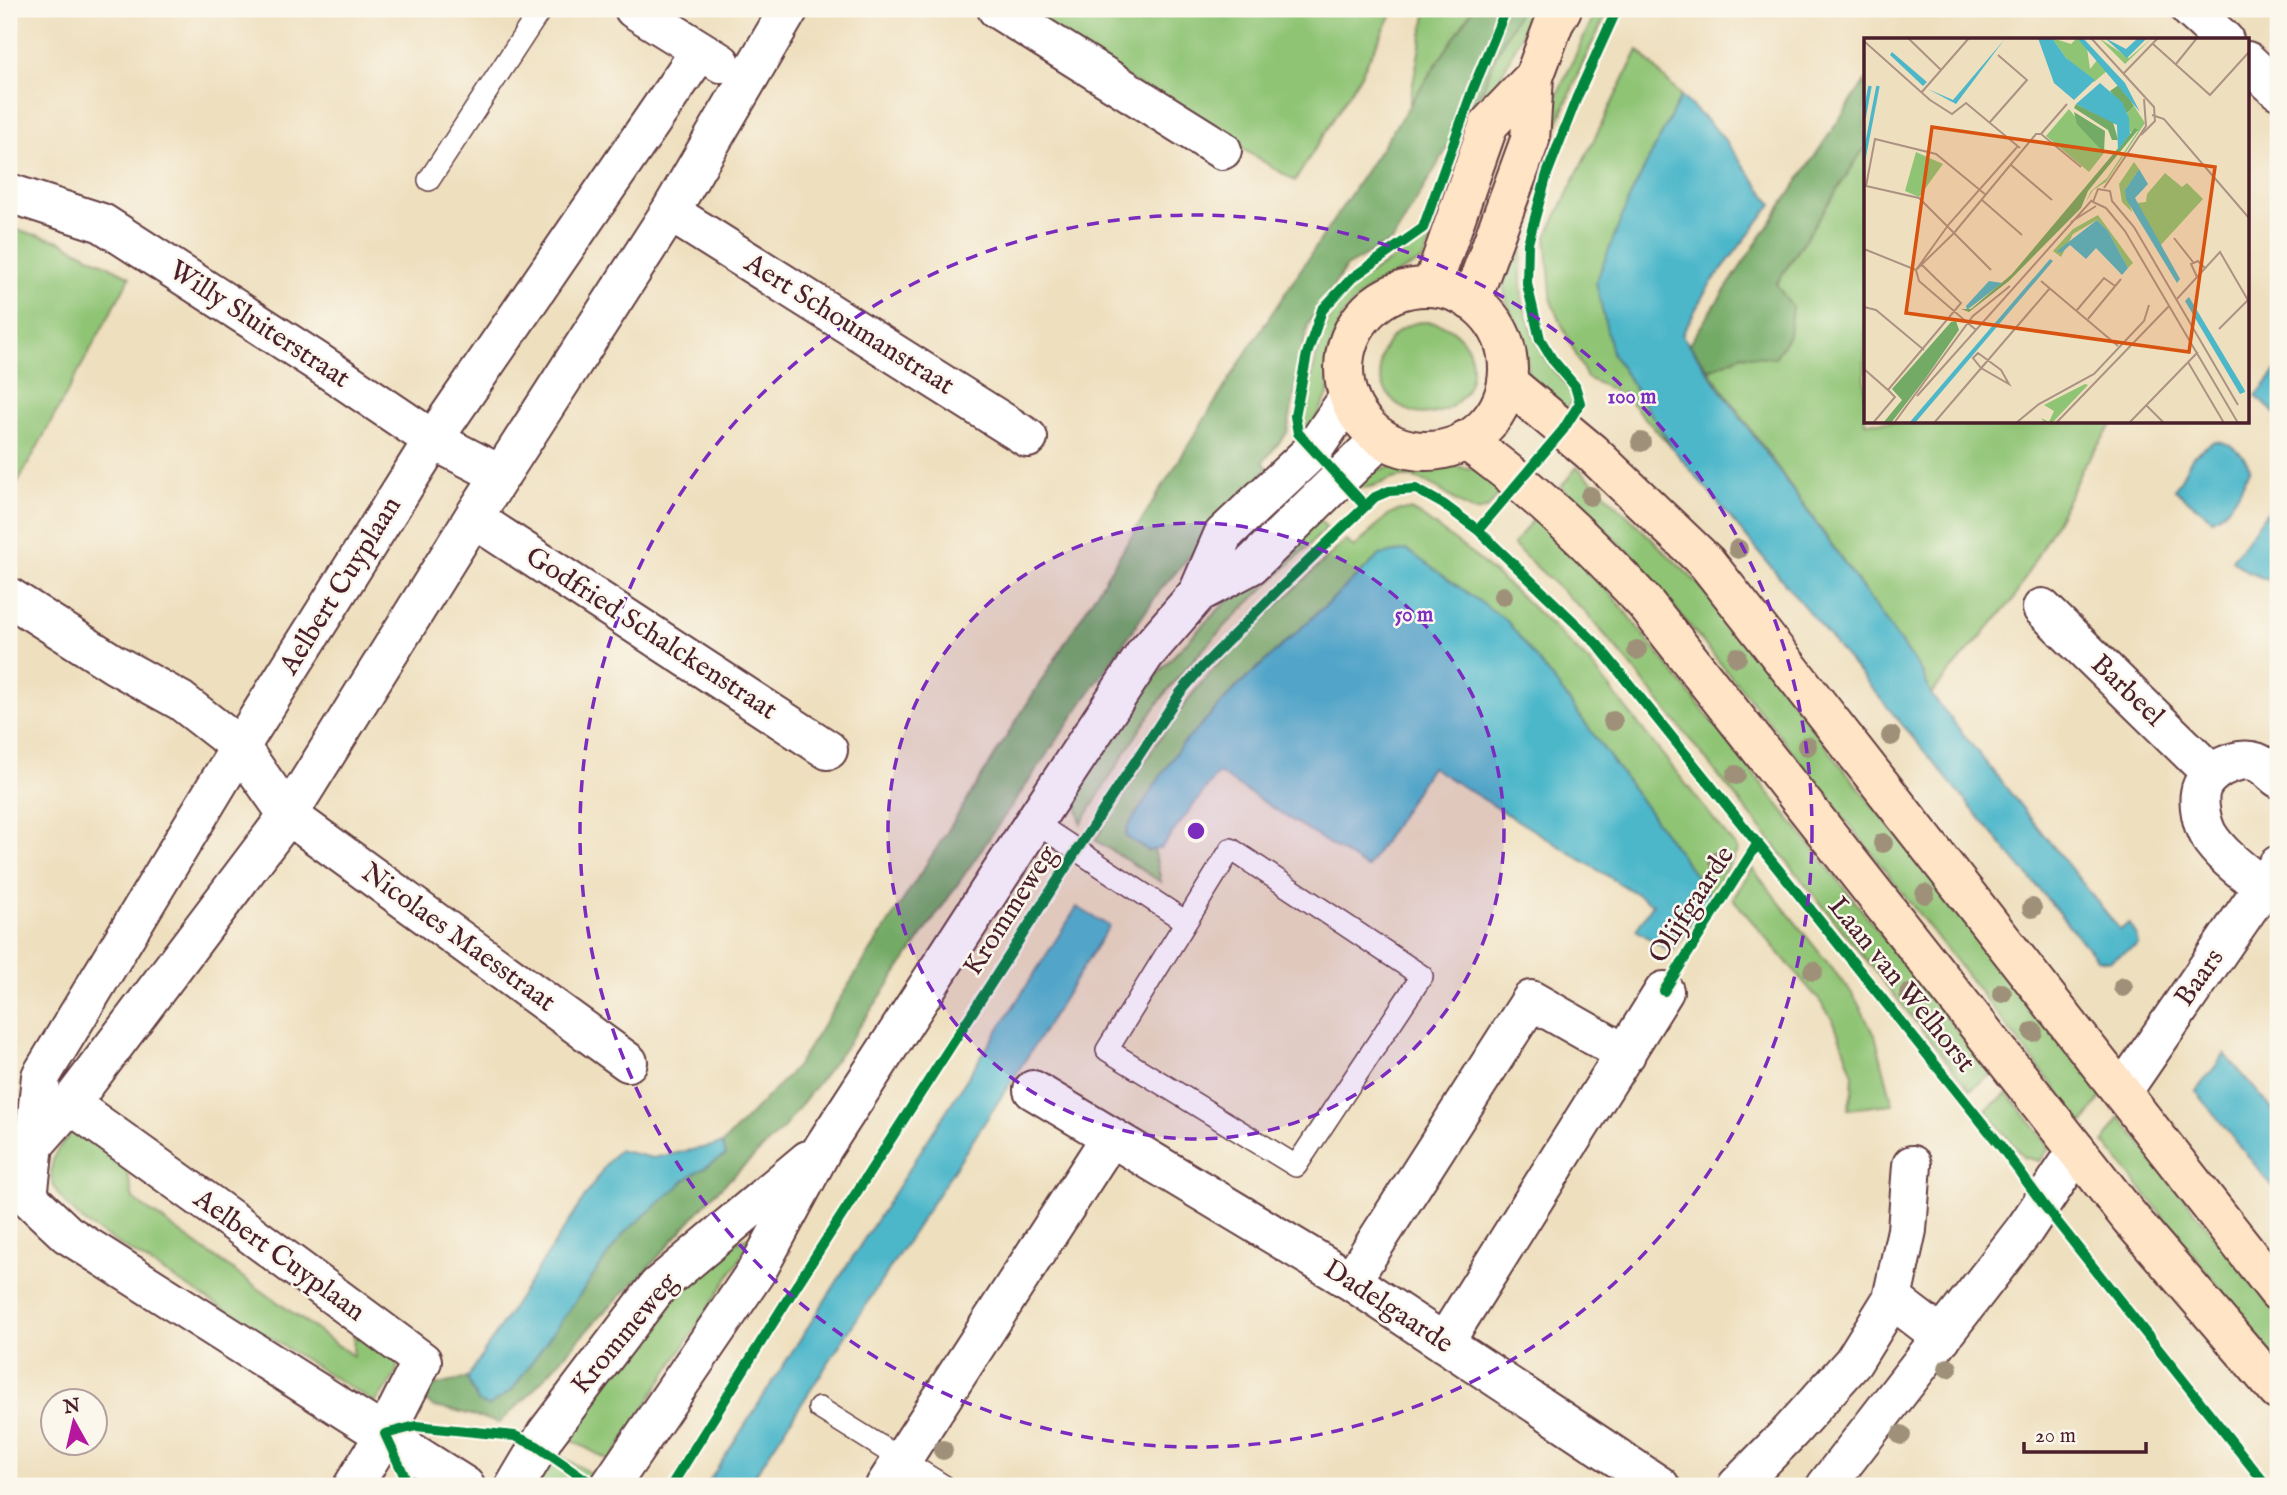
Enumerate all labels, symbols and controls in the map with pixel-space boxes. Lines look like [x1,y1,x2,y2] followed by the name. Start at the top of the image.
[1864,38,2248,424] inset map
[737,246,961,404] street label: Aert Schoumanstraat
[162,253,357,397] street label: Willy Sluiterstraat
[1607,384,1657,411] text: 100 m
[272,490,410,682] street label: Aelbert Cuyplaan
[519,540,784,729] street label: Godfried Schalckenstraat
[1395,602,1434,629] text: 50 m
[2083,647,2171,735] street label: Barbeel
[1184,819,1208,843] centre of rings
[956,839,1066,983] street label: Krommeweg
[1641,840,1743,970] street label: Olijfgaarde
[354,856,562,1020] street label: Nicolaes Maesstraat
[1819,890,1983,1080] street label: Laan van Welhorst
[2168,942,2232,1014] street label: Baars
[186,1181,372,1330] street label: Aelbert Cuyplaan
[1317,1252,1459,1362] street label: Dadelgaarde
[564,1265,686,1402] street label: Krommeweg
[38,1386,108,1456] north arrow
[61,1394,82,1420] text: N
[2024,1411,2147,1455] scale bar
[2035,1423,2076,1450] text: 20 m

